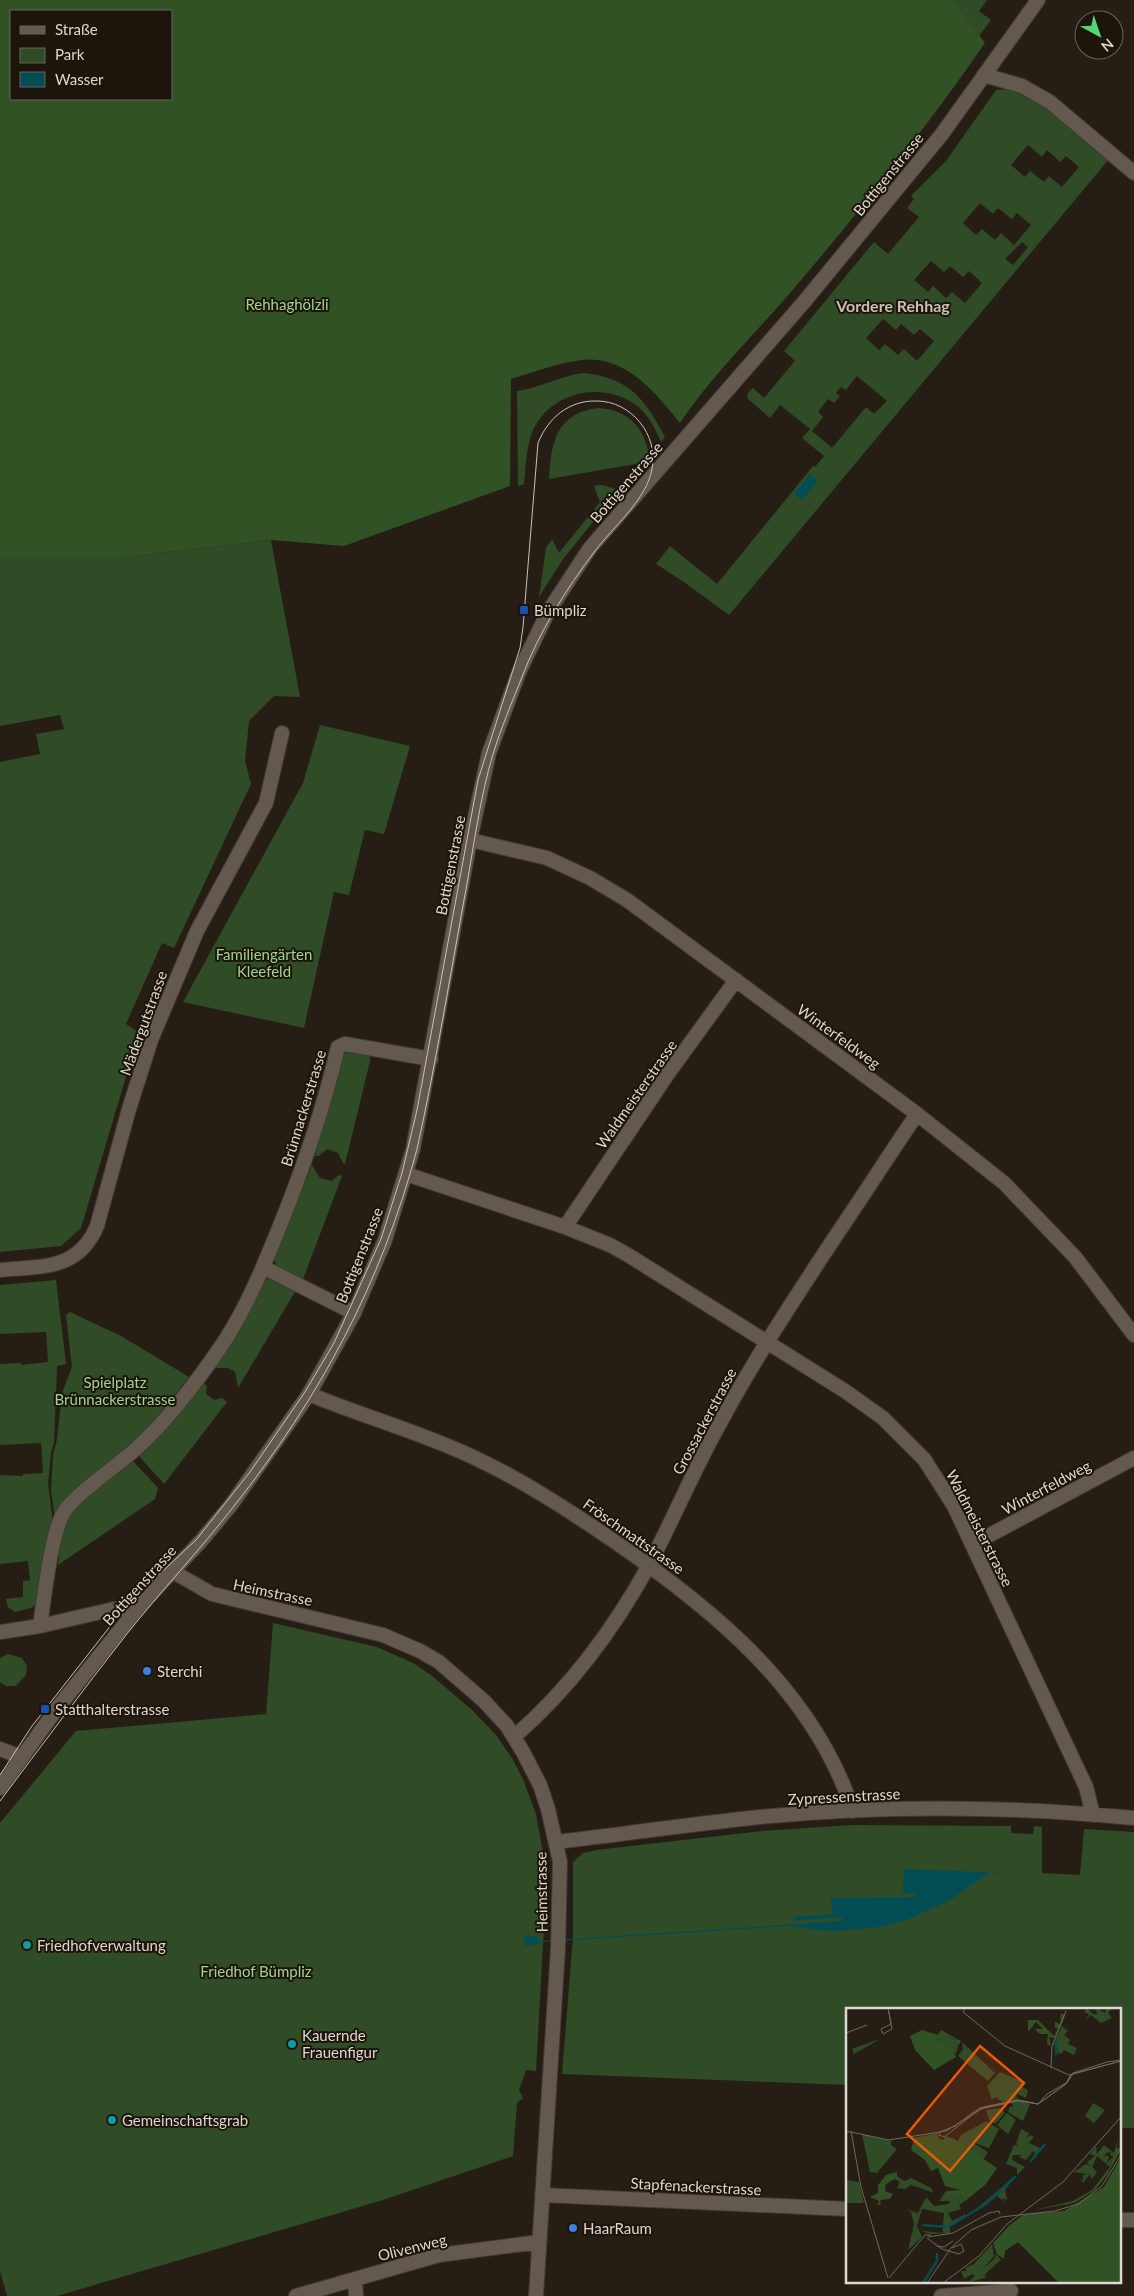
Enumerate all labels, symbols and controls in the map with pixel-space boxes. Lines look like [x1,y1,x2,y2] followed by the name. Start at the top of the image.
[10,10,172,100] legend
[1074,10,1124,60] north arrow
[55,20,98,38] text: Straße
[1098,35,1117,55] text: N
[55,45,85,63] text: Park
[55,70,104,88] text: Wasser
[849,129,927,219] street label: Bottigenstrasse
[245,295,329,313] park label: Rehhaghölzli
[835,296,950,315] district label: Vordere Rehhag
[586,438,666,526] street label: Bottigenstrasse
[534,601,587,619] place label: Bümpliz
[518,604,530,616] marker: Bümpliz
[431,813,469,917] street label: Bottigenstrasse
[216,945,312,980] park label: Familiengärten Kleefeld
[116,968,170,1078] street label: Mädergutstrasse
[794,1000,884,1072] street label: Winterfeldweg
[592,1036,680,1152] street label: Waldmeisterstrasse
[277,1048,329,1168] street label: Brünnackerstrasse
[332,1205,386,1305] street label: Bottigenstrasse
[668,1365,740,1477] street label: Grossackerstrasse
[55,1373,175,1408] park label: Spielplatz Brünnackerstrasse
[998,1456,1094,1518] street label: Winterfeldweg
[943,1467,1017,1589] street label: Waldmeisterstrasse
[580,1494,688,1578] street label: Fröschmattstrasse
[98,1541,180,1629] street label: Bottigenstrasse
[232,1575,314,1609] street label: Heimstrasse
[157,1662,202,1680] place label: Sterchi
[141,1665,153,1677] marker: Sterchi
[55,1700,169,1718] place label: Statthalterstrasse
[39,1703,51,1715] marker: Statthalterstrasse
[787,1784,901,1808] street label: Zypressenstrasse
[531,1851,551,1932] street label: Heimstrasse
[37,1936,166,1954] place label: Friedhofverwaltung
[21,1939,33,1951] marker: Friedhofverwaltung
[200,1962,312,1980] park label: Friedhof Bümpliz
[846,2008,1122,2284] inset map
[302,2026,378,2061] place label: Kauernde Frauenfigur
[286,2038,298,2050] marker: Kauernde Frauenfigur
[122,2111,248,2129] place label: Gemeinschaftsgrab
[106,2114,118,2126] marker: Gemeinschaftsgrab
[630,2174,762,2198] street label: Stapfenackerstrasse
[583,2219,652,2237] place label: HaarRaum
[567,2222,579,2234] marker: HaarRaum
[376,2230,448,2264] street label: Olivenweg

